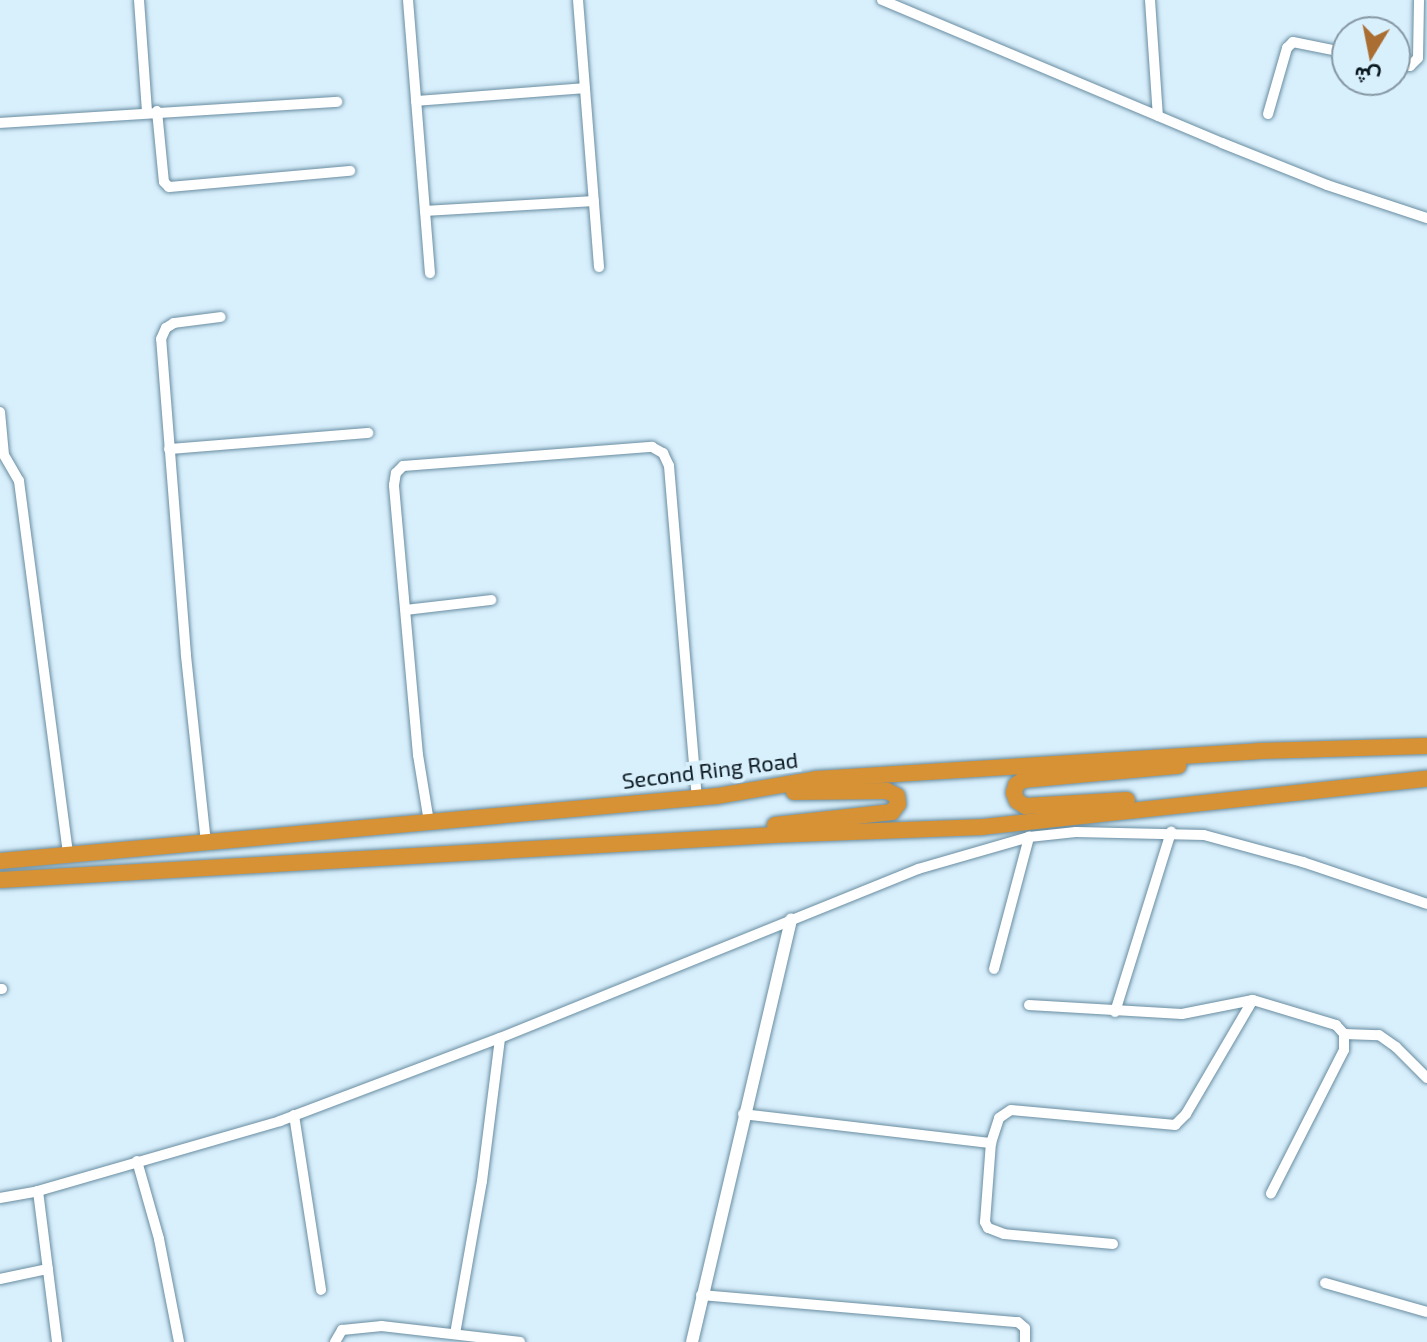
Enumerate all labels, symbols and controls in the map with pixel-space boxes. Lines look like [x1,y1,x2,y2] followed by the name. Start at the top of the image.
[1331,16,1411,96] north arrow
[1352,63,1382,93] text: ش
[620,746,800,794] street label: Second Ring Road

